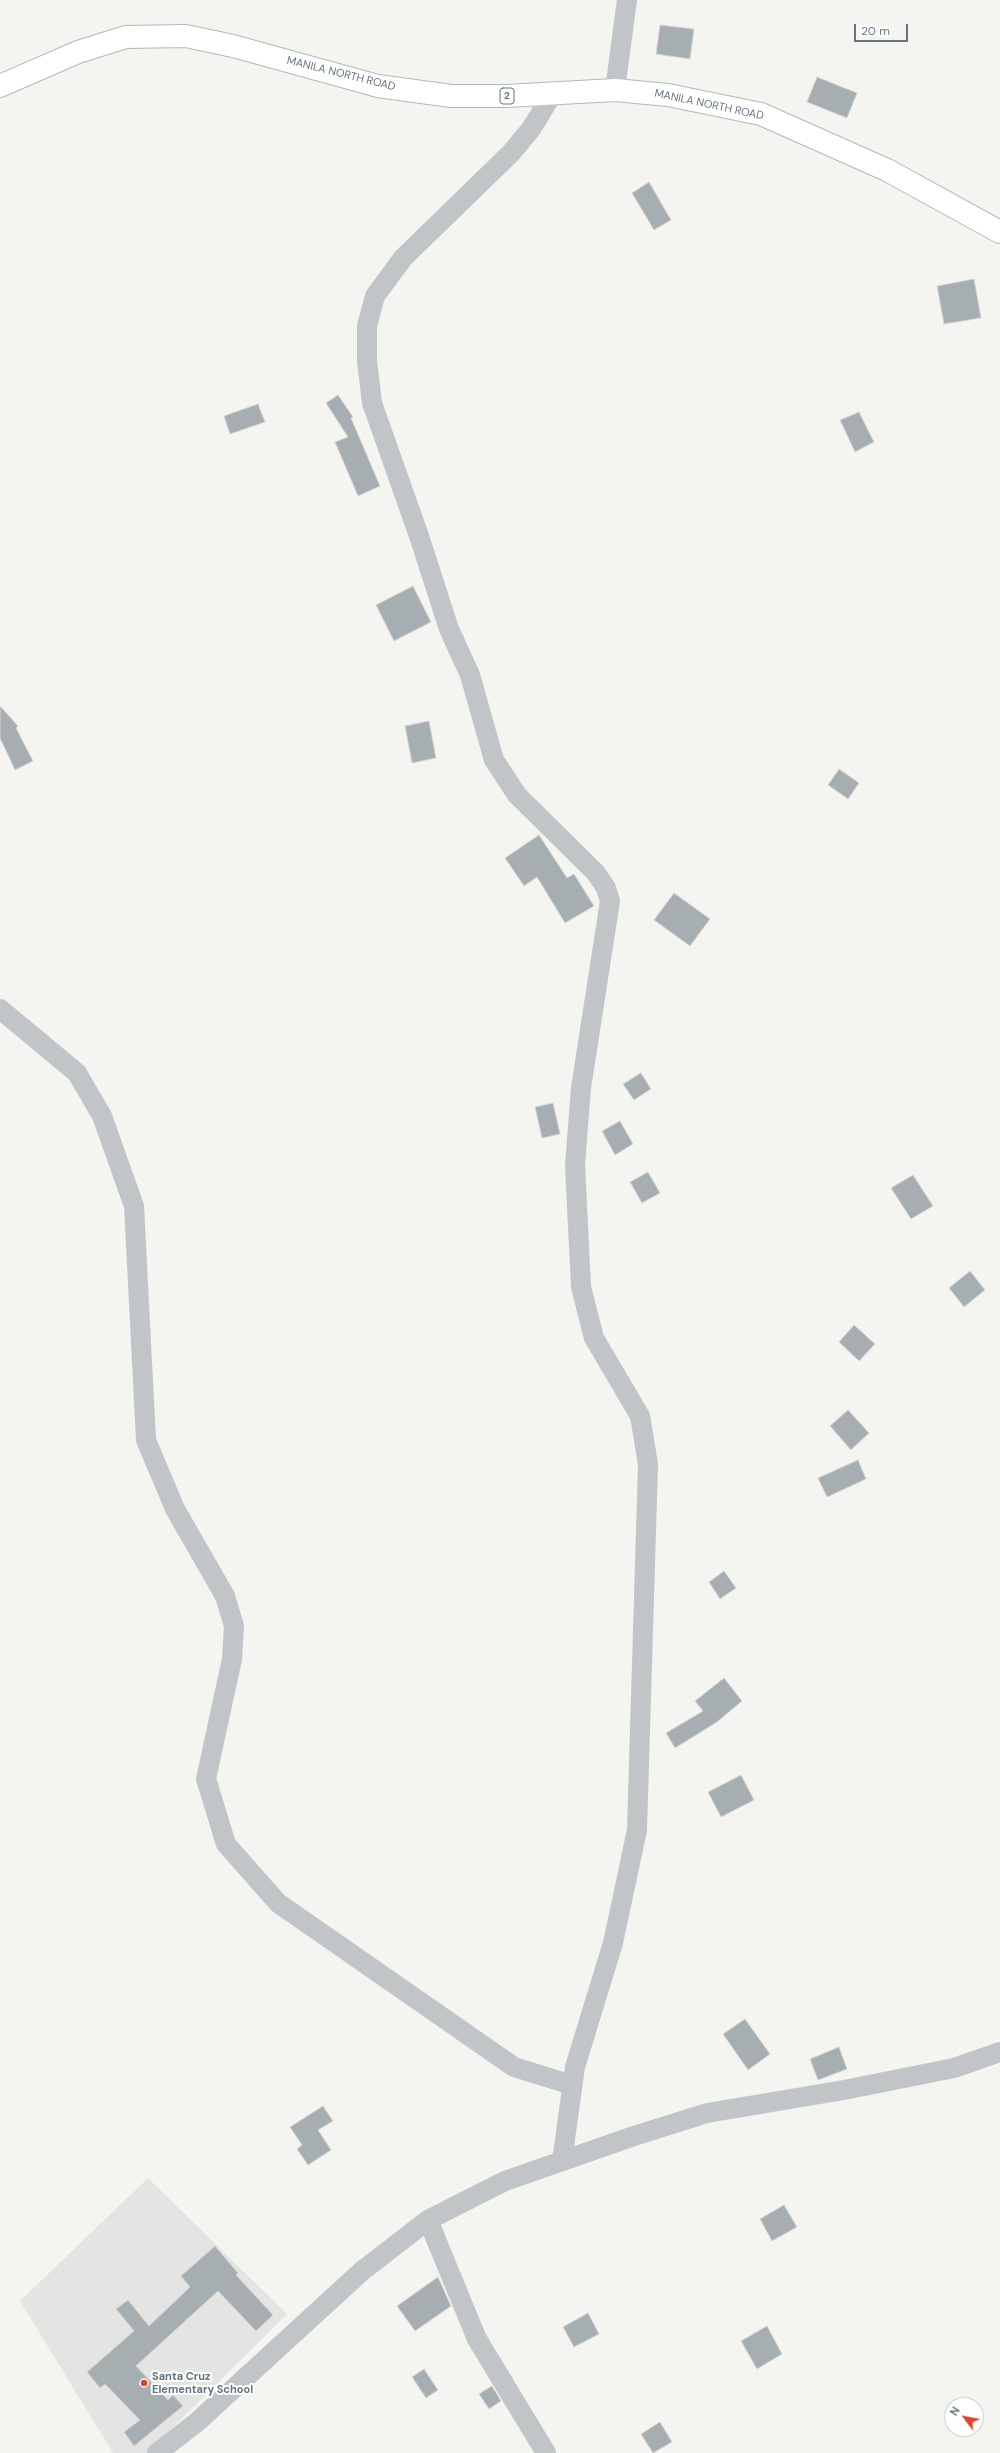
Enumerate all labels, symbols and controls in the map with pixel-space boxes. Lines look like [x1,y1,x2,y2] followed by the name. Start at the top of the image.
[856,16,910,42] scale bar
[861,23,890,39] text: 20 m
[285,54,397,94] street label: MANILA NORTH ROAD
[653,87,765,123] street label: MANILA NORTH ROAD
[500,88,514,104] road number: 2
[152,2370,253,2396] place label: Santa Cruz Elementary School
[139,2378,149,2388] marker: Santa Cruz Elementary School
[944,2397,984,2437] north arrow
[947,2404,963,2418] text: N

